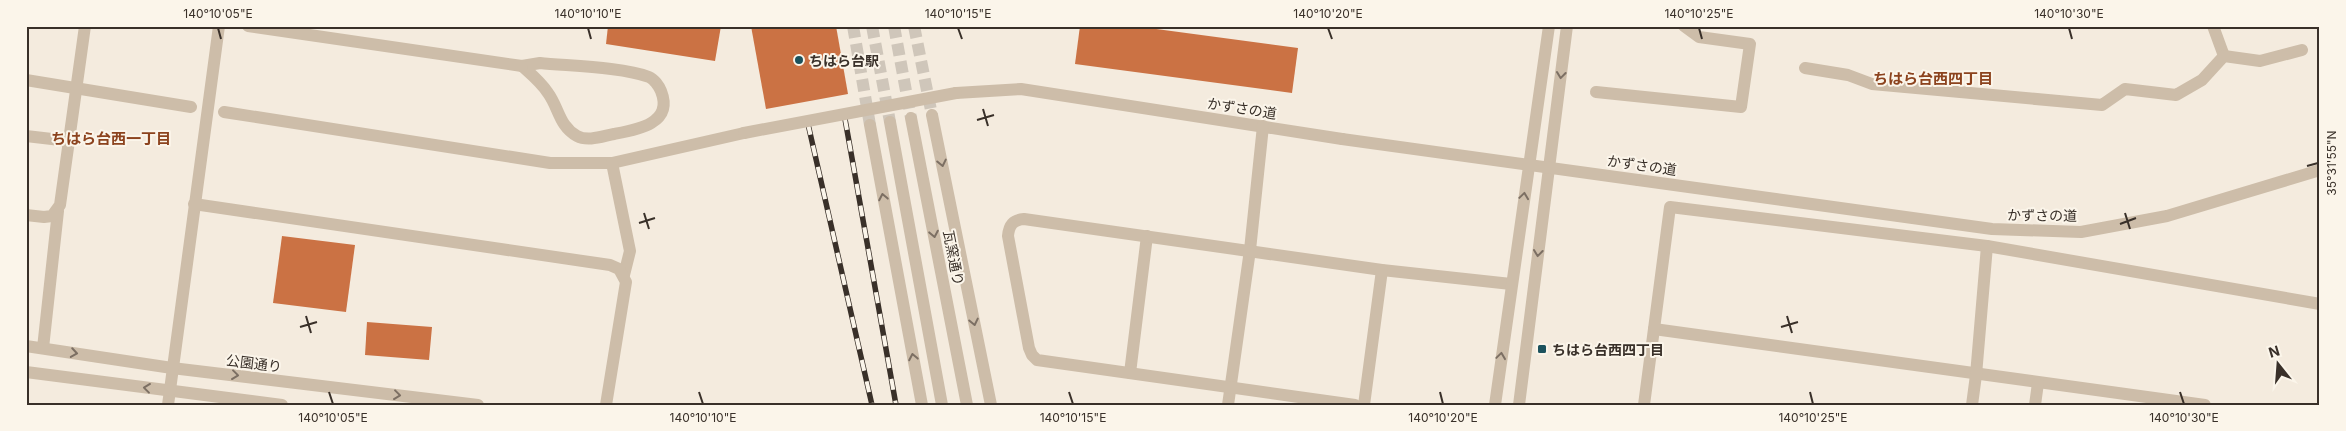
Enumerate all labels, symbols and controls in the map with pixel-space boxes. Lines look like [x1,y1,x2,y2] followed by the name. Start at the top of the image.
[183,6,253,21] text: 140°10'05"E
[555,6,621,21] text: 140°10'10"E
[925,6,991,21] text: 140°10'15"E
[1293,6,1363,21] text: 140°10'20"E
[1664,6,1734,21] text: 140°10'25"E
[2034,6,2104,21] text: 140°10'30"E
[809,52,879,69] place label: ちはら台駅
[793,54,805,66] marker: ちはら台駅
[1873,69,1993,88] district label: ちはら台西四丁目
[1556,70,1566,79] one-way arrow
[1206,94,1278,122] street label: かずさの道
[51,129,171,148] district label: ちはら台西一丁目
[2324,130,2339,196] text: 35°31'55"N
[1606,152,1678,178] street label: かずさの道
[936,158,946,167] one-way arrow
[1518,191,1529,199] one-way arrow
[879,193,889,202] one-way arrow
[2007,206,2077,224] street label: かずさの道
[940,229,968,287] street label: 瓦窯通り
[928,230,938,239] one-way arrow
[1533,250,1544,258] one-way arrow
[969,317,979,326] one-way arrow
[2254,338,2304,388] north arrow
[1552,341,1664,358] place label: ちはら台西四丁目
[2266,341,2282,361] text: N
[1536,343,1548,355] marker: ちはら台西四丁目
[71,347,79,358] one-way arrow
[225,351,283,375] street label: 公園通り
[908,352,919,361] one-way arrow
[1496,352,1506,361] one-way arrow
[231,370,240,380] one-way arrow
[142,383,151,393] one-way arrow
[393,389,401,400] one-way arrow
[298,410,368,425] text: 140°10'05"E
[670,410,736,425] text: 140°10'10"E
[1040,410,1106,425] text: 140°10'15"E
[1408,410,1478,425] text: 140°10'20"E
[1778,410,1848,425] text: 140°10'25"E
[2149,410,2219,425] text: 140°10'30"E

